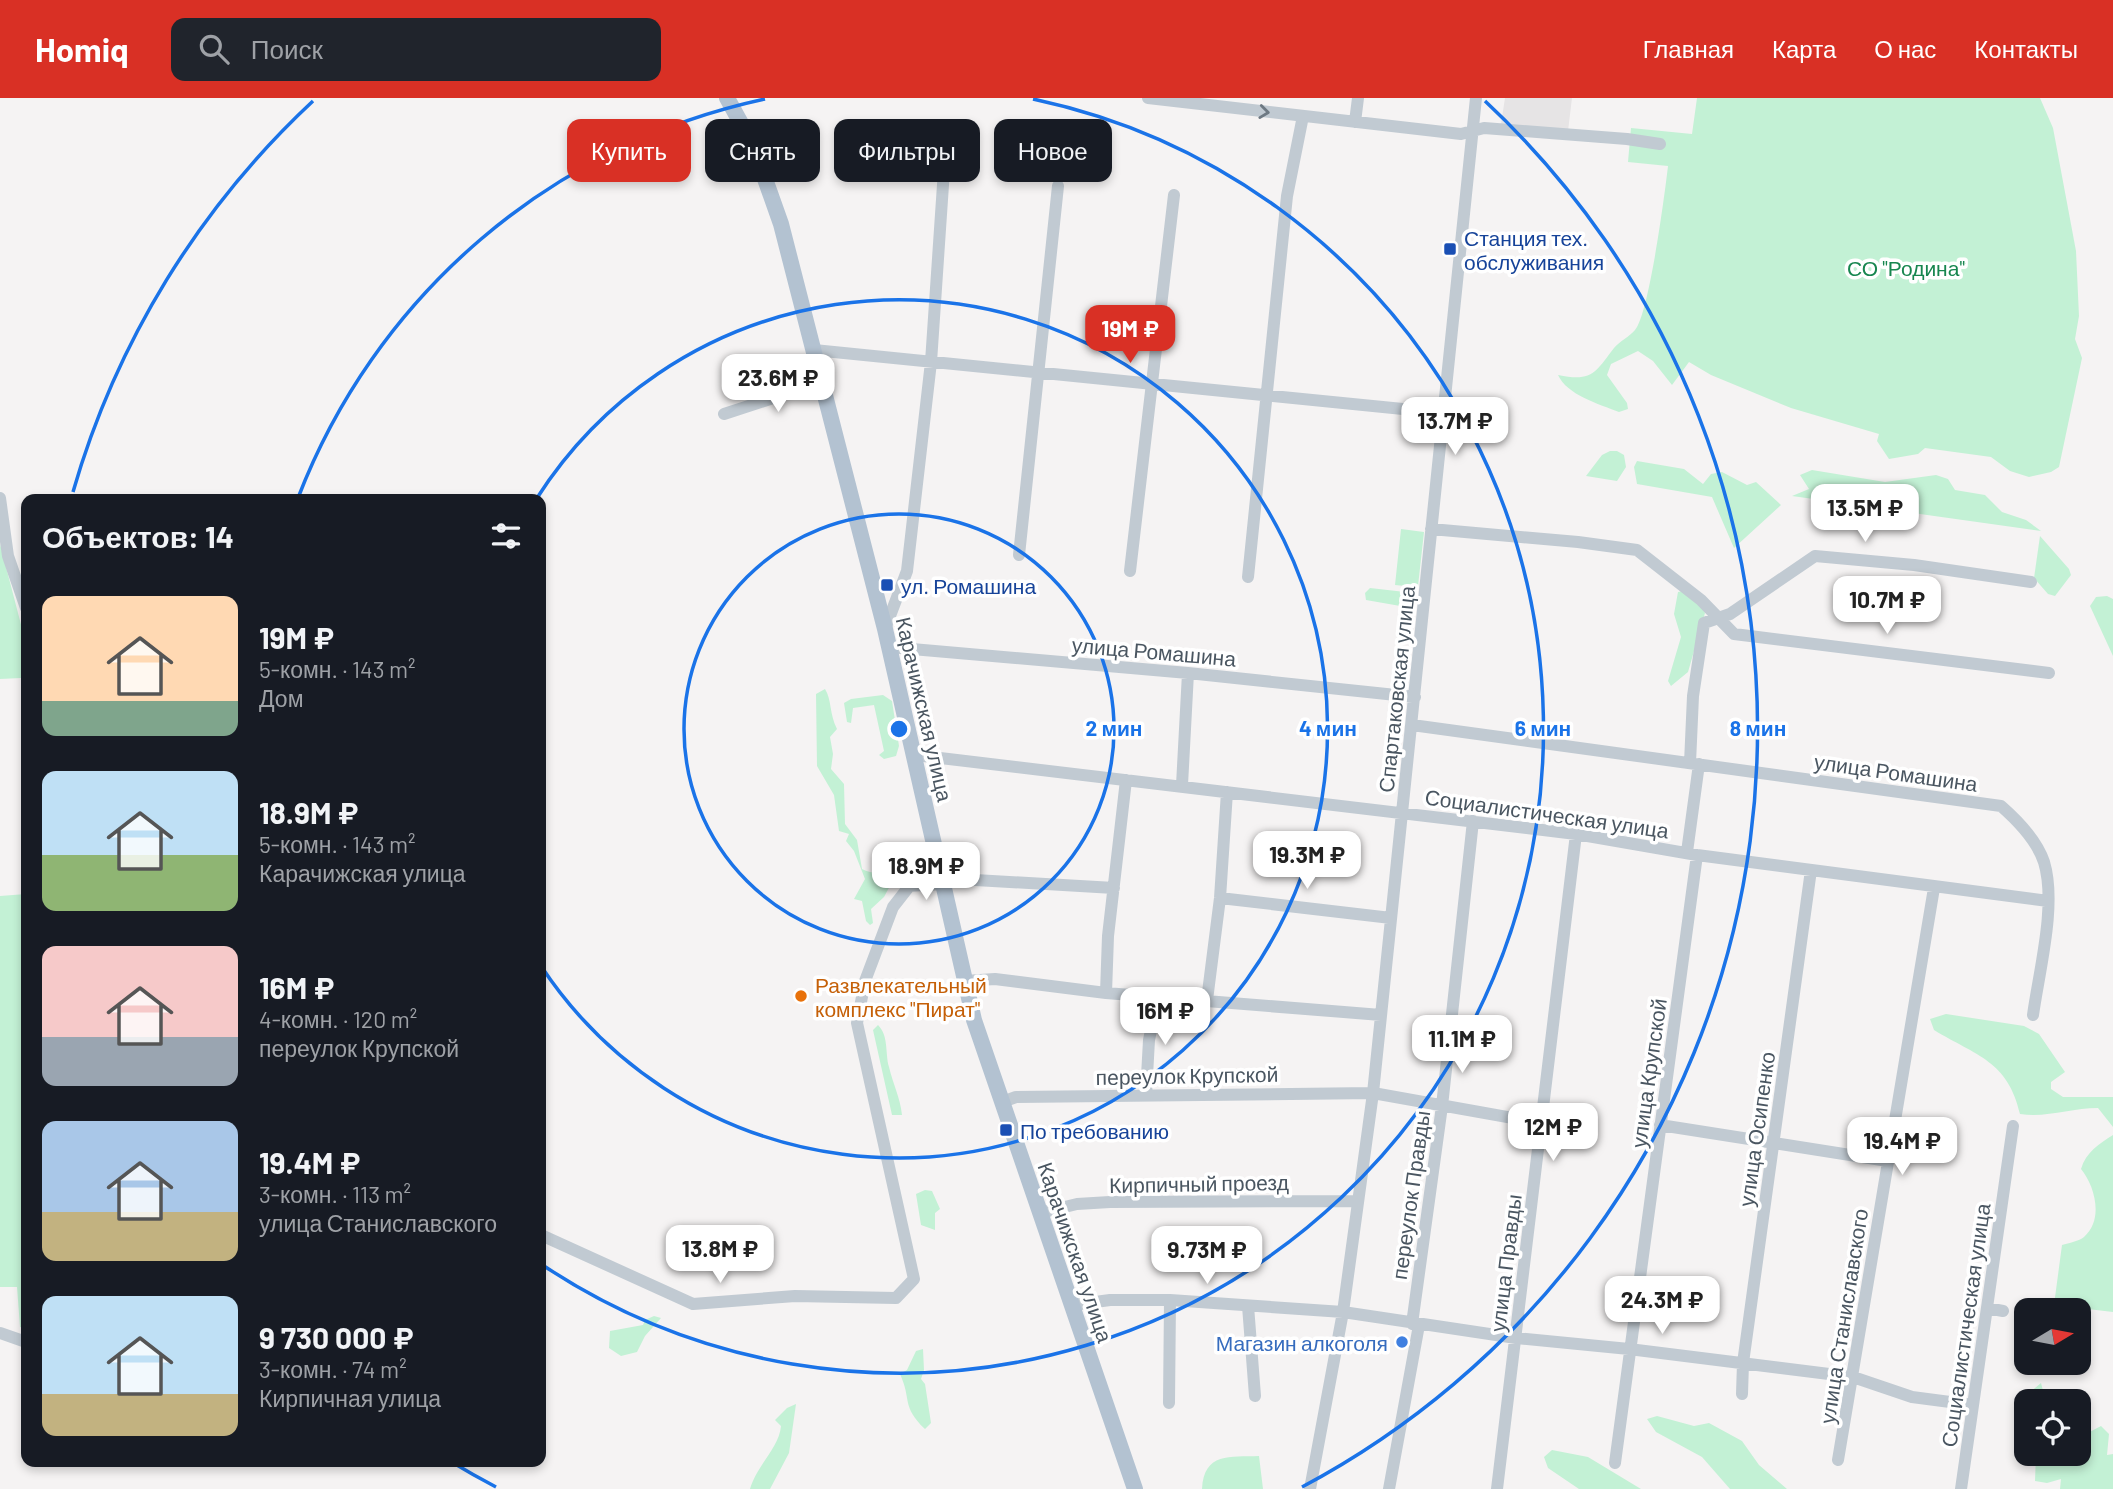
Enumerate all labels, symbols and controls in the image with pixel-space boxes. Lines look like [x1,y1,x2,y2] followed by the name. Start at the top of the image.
[171,18,661,81] search box
[35,29,129,69] text: Homiq
[195,30,233,68] icon: search
[251,33,323,64] text: Поиск
[1643,34,1734,63] text: Главная
[1772,34,1836,63] text: Карта
[1874,34,1936,63] text: О нас
[1974,34,2078,63] text: Контакты
[1258,104,1270,119] one-way arrow
[567,119,691,182] chip: Купить
[705,119,820,182] chip: Снять
[834,119,980,182] chip: Фильтры
[994,119,1112,182] chip: Новое
[1464,225,1604,274] place label: Станция тех. обслуживания
[1442,241,1458,257] marker: Станция тех. обслуживания
[1847,255,1965,280] park label: СО "Родина"
[1081,306,1179,365] pin: 19M ₽
[1101,314,1159,342] text: 19M ₽
[713,354,843,414] pin: 23.6M ₽
[738,363,818,391] text: 23.6M ₽
[1390,398,1520,457] pin: 13.7M ₽
[1417,406,1493,434] text: 13.7M ₽
[1800,484,1930,544] pin: 13.5M ₽
[1827,493,1903,521] text: 13.5M ₽
[487,517,525,555] icon: filters
[42,518,234,554] text: Объектов: 14
[901,573,1036,598] place label: ул. Ромашина
[1822,576,1952,636] pin: 10.7M ₽
[879,577,895,593] marker: ул. Ромашина
[1373,584,1419,794] street label: Спартаковская улица
[1849,585,1925,613] text: 10.7M ₽
[892,614,958,804] street label: Карачижская улица
[259,619,334,655] text: 19M ₽
[98,624,182,708] icon: home
[1071,631,1237,671] street label: улица Ромашина
[259,655,416,683] text: 5-комн. · 143 m²
[259,684,303,712] text: Дом
[1085,715,1143,740] text: 2 мин
[1299,715,1357,740] text: 4 мин
[1515,715,1571,740] text: 6 мин
[1730,715,1786,740] text: 8 мин
[887,717,911,741] centre of rings
[1813,748,1980,796] street label: улица Ромашина
[1424,784,1671,843] street label: Социалистическая улица
[259,794,358,830] text: 18.9M ₽
[98,799,182,883] icon: home
[259,830,416,858] text: 5-комн. · 143 m²
[1242,832,1372,891] pin: 19.3M ₽
[1269,840,1345,868] text: 19.3M ₽
[861,842,991,902] pin: 18.9M ₽
[888,851,964,879] text: 18.9M ₽
[259,859,466,887] text: Карачижская улица
[259,969,334,1005] text: 16M ₽
[815,972,987,1021] place label: Развлекательный комплекс "Пират"
[98,974,182,1058] icon: home
[793,988,809,1004] marker: Развлекательный комплекс "Пират"
[1116,988,1214,1047] pin: 16M ₽
[1136,996,1194,1024] text: 16M ₽
[1625,997,1671,1149] street label: улица Крупской
[259,1005,417,1033] text: 4-комн. · 120 m²
[1397,1016,1527,1075] pin: 11.1M ₽
[1428,1024,1496,1052] text: 11.1M ₽
[259,1034,459,1062] text: переулок Крупской
[1733,1050,1779,1208] street label: улица Осипенко
[1095,1061,1279,1089] street label: переулок Крупской
[1504,1104,1602,1163] pin: 12M ₽
[1386,1109,1434,1281] street label: переулок Правды
[1524,1112,1582,1140] text: 12M ₽
[1020,1118,1169,1143] place label: По требованию
[1837,1118,1967,1177] pin: 19.4M ₽
[998,1122,1014,1138] marker: По требованию
[1863,1126,1941,1154] text: 19.4M ₽
[259,1144,360,1180] text: 19.4M ₽
[98,1149,182,1233] icon: home
[1033,1159,1119,1346] street label: Карачижская улица
[1109,1169,1289,1197] street label: Кирпичный проезд
[259,1180,411,1208] text: 3-комн. · 113 m²
[1484,1193,1526,1333] street label: улица Правды
[1936,1201,1995,1448] street label: Социалистическая улица
[1814,1207,1872,1425] street label: улица Станиславского
[259,1209,497,1237] text: улица Станиславского
[655,1226,785,1285] pin: 13.8M ₽
[1142,1226,1272,1286] pin: 9.73M ₽
[682,1234,758,1262] text: 13.8M ₽
[1167,1235,1247,1263] text: 9.73M ₽
[1597,1276,1727,1336] pin: 24.3M ₽
[1621,1285,1703,1313] text: 24.3M ₽
[2014,1298,2091,1376] north arrow
[2014,1298,2091,1466] map controls
[259,1319,413,1355] text: 9 730 000 ₽
[98,1324,182,1408] icon: home
[1216,1330,1388,1355] place label: Магазин алкоголя
[1394,1334,1410,1350] marker: Магазин алкоголя
[259,1355,407,1383] text: 3-комн. · 74 m²
[259,1384,441,1412] text: Кирпичная улица
[2014,1389,2091,1466] button: locate

